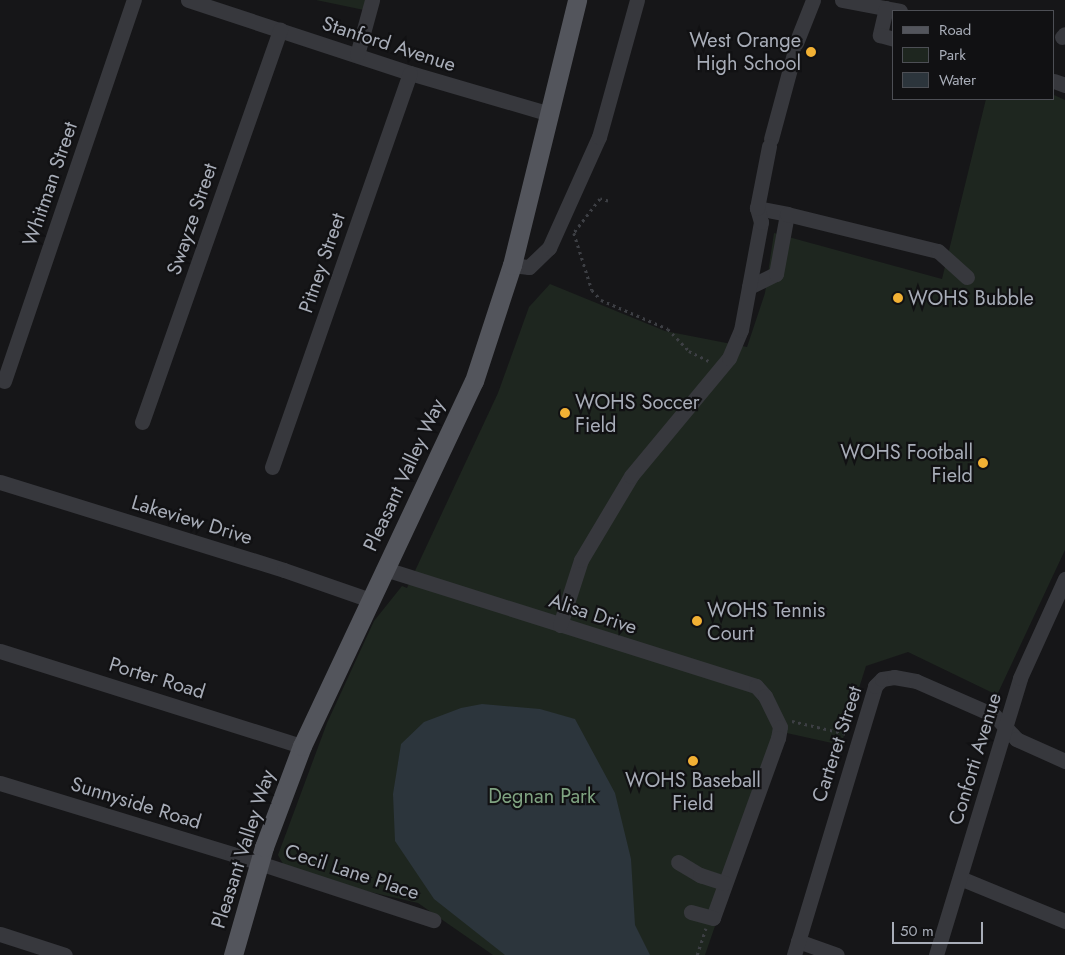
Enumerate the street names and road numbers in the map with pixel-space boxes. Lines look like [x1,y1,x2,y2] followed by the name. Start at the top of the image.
[319,11,459,77] street label: Stanford Avenue
[18,119,82,249] street label: Whitman Street
[162,160,222,278] street label: Swayze Street
[294,210,350,316] street label: Pitney Street
[358,395,450,555] street label: Pleasant Valley Way
[129,490,255,550] street label: Lakeview Drive
[546,589,640,639] street label: Alisa Drive
[106,652,208,704] street label: Porter Road
[807,683,867,805] street label: Carteret Street
[944,690,1006,828] street label: Conforti Avenue
[206,767,280,931] street label: Pleasant Valley Way
[68,772,204,834] street label: Sunnyside Road
[282,839,422,905] street label: Cecil Lane Place

